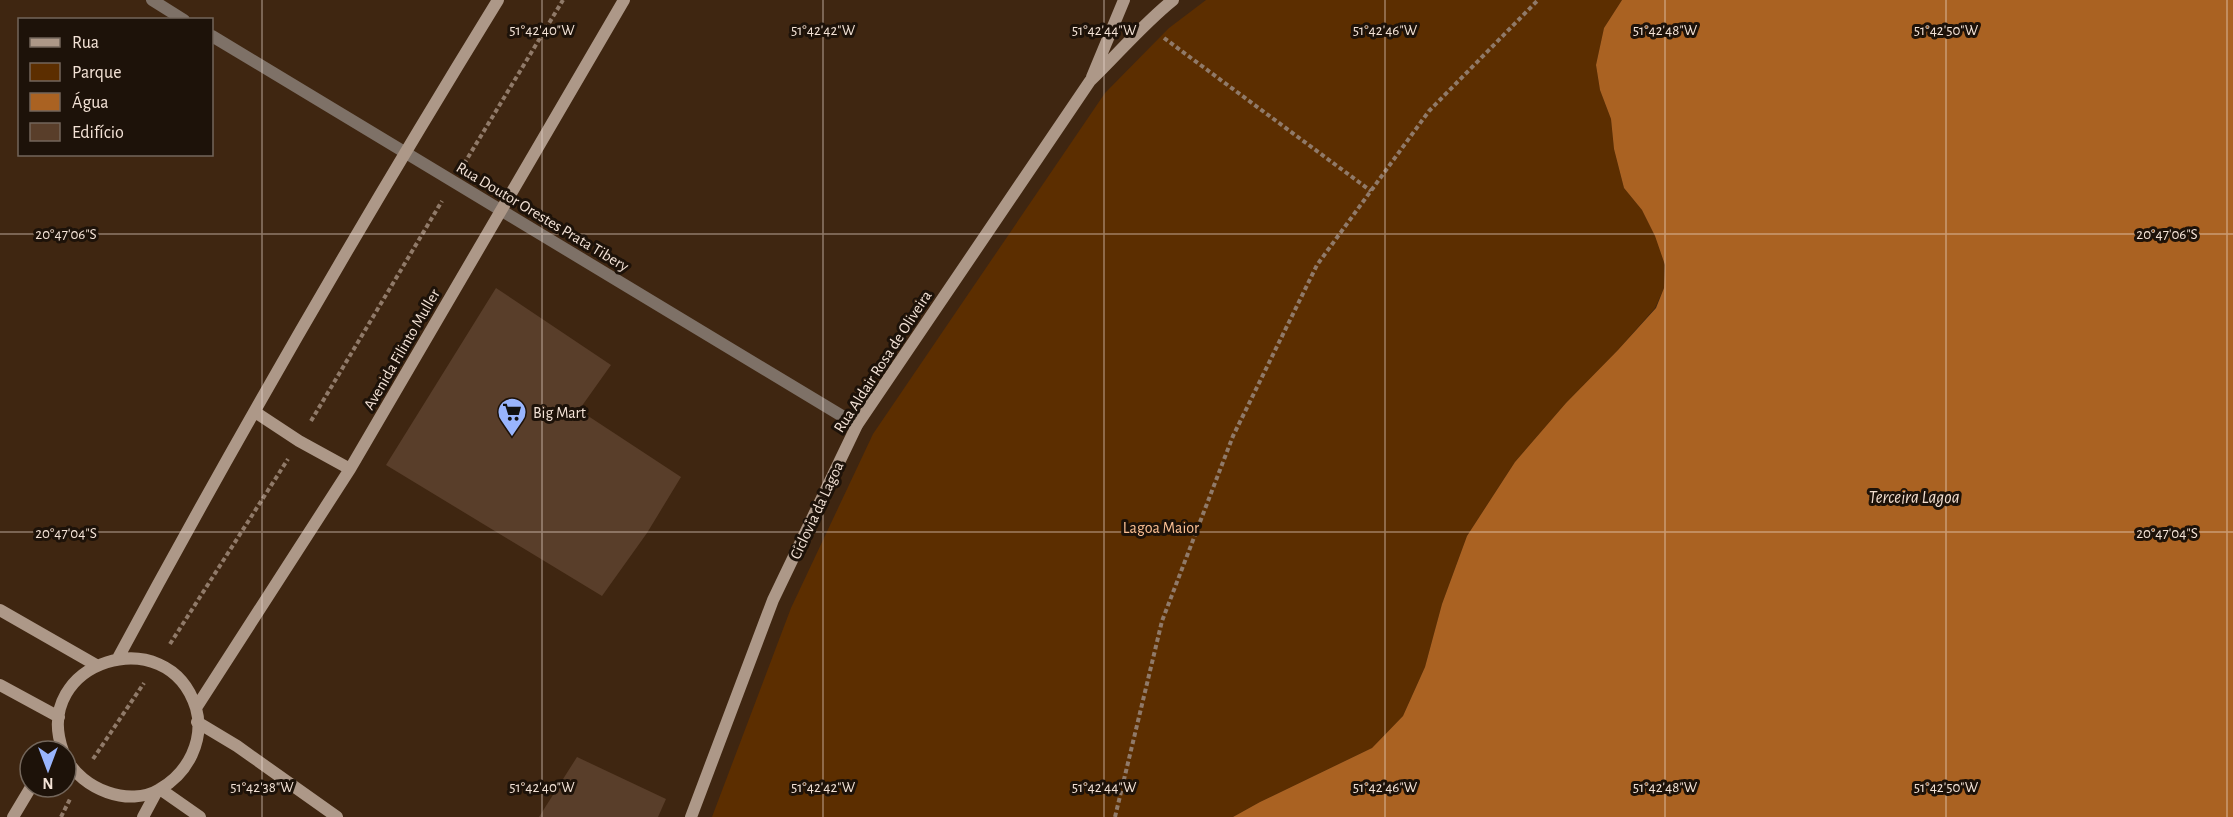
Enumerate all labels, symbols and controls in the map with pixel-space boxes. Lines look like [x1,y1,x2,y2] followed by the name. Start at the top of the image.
[18,18,213,156] legend
[509,23,575,38] text: 51°42'40"W
[791,23,856,38] text: 51°42'42"W
[1072,23,1137,38] text: 51°42'44"W
[1353,23,1418,38] text: 51°42'46"W
[1633,23,1698,38] text: 51°42'48"W
[1914,23,1979,38] text: 51°42'50"W
[72,34,99,52] text: Rua
[72,64,121,82] text: Parque
[72,91,109,112] text: Água
[72,124,124,142] text: Edifício
[453,159,632,276] street label: Rua Doutor Orestes Prata Tibery
[35,227,97,242] text: 20°47'06"S
[2136,227,2198,242] text: 20°47'06"S
[361,286,443,413] street label: Avenida Filinto Muller
[831,288,935,435] street label: Rua Aldair Rosa de Oliveira
[496,396,528,438] supermarket icon: Big Mart
[533,405,586,421] place label: Big Mart
[787,459,847,562] street label: Ciclovia da Lagoa
[1868,489,1960,507] water label: Terceira Lagoa
[1123,520,1200,536] park label: Lagoa Maior
[35,526,97,541] text: 20°47'04"S
[2136,526,2198,541] text: 20°47'04"S
[18,739,78,799] north arrow
[42,775,54,791] text: N
[230,780,294,795] text: 51°42'38"W
[509,780,575,795] text: 51°42'40"W
[791,780,856,795] text: 51°42'42"W
[1072,780,1137,795] text: 51°42'44"W
[1353,780,1418,795] text: 51°42'46"W
[1633,780,1698,795] text: 51°42'48"W
[1914,780,1979,795] text: 51°42'50"W

